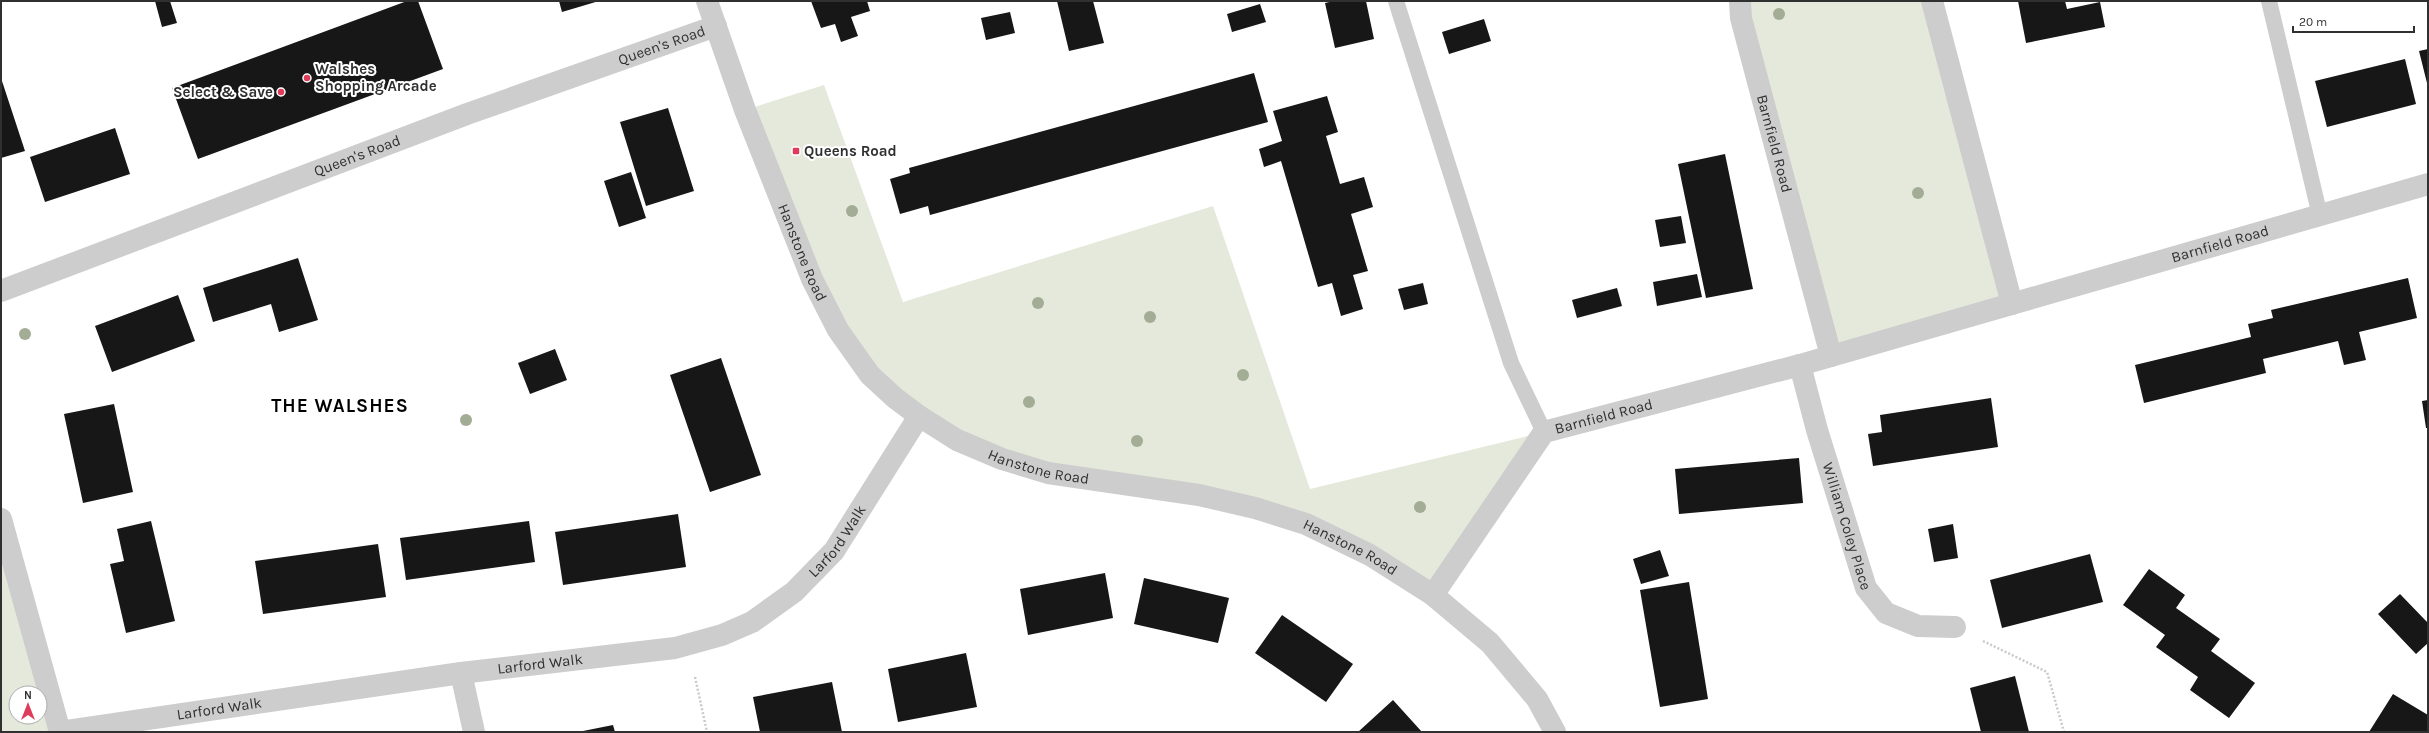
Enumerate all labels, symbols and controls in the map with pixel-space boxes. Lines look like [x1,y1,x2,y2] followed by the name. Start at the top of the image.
[2293,8,2414,34] scale bar
[2299,15,2327,29] text: 20 m
[616,21,708,69] street label: Queen's Road
[315,60,437,95] place label: Walshes Shopping Arcade
[302,73,312,83] marker: Walshes Shopping Arcade
[173,83,273,101] place label: Select & Save
[276,87,286,97] marker: Select & Save
[1753,93,1796,195] street label: Barnfield Road
[311,131,403,180] street label: Queen's Road
[804,142,897,160] place label: Queens Road
[791,146,801,156] marker: Queens Road
[774,201,831,304] street label: Hanstone Road
[2169,221,2271,267] street label: Barnfield Road
[271,395,409,417] district label: THE WALSHES
[1553,395,1655,438] street label: Barnfield Road
[985,445,1090,488] street label: Hanstone Road
[1819,460,1875,592] street label: William Coley Place
[804,502,870,581] street label: Larford Walk
[1300,515,1401,579] street label: Hanstone Road
[496,650,584,678] street label: Larford Walk
[8,685,48,725] north arrow
[24,689,32,702] text: N
[176,693,263,724] street label: Larford Walk

